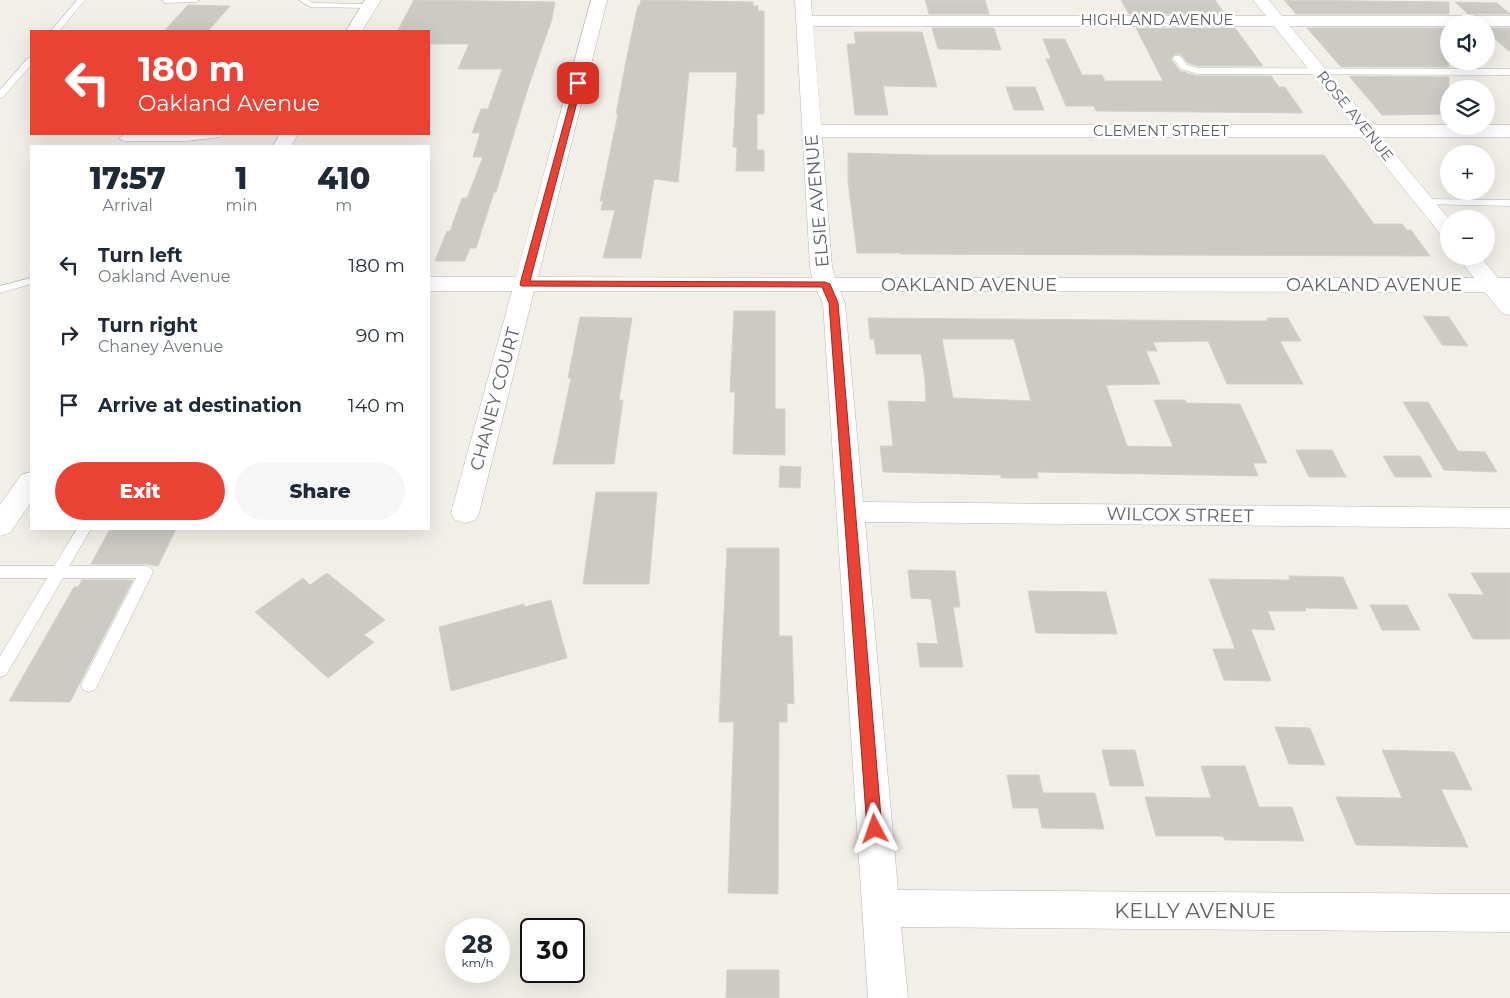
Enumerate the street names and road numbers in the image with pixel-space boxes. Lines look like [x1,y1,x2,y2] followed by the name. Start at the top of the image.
[1080,10,1234,29] street label: HIGHLAND AVENUE
[1313,66,1398,165] street label: ROSE AVENUE
[1093,121,1229,140] street label: CLEMENT STREET
[800,134,834,268] street label: ELSIE AVENUE
[881,274,1057,296] street label: OAKLAND AVENUE
[1286,274,1462,296] street label: OAKLAND AVENUE
[465,324,525,473] street label: CHANEY COURT
[1106,503,1255,527] street label: WILCOX STREET
[1114,898,1276,923] street label: KELLY AVENUE

